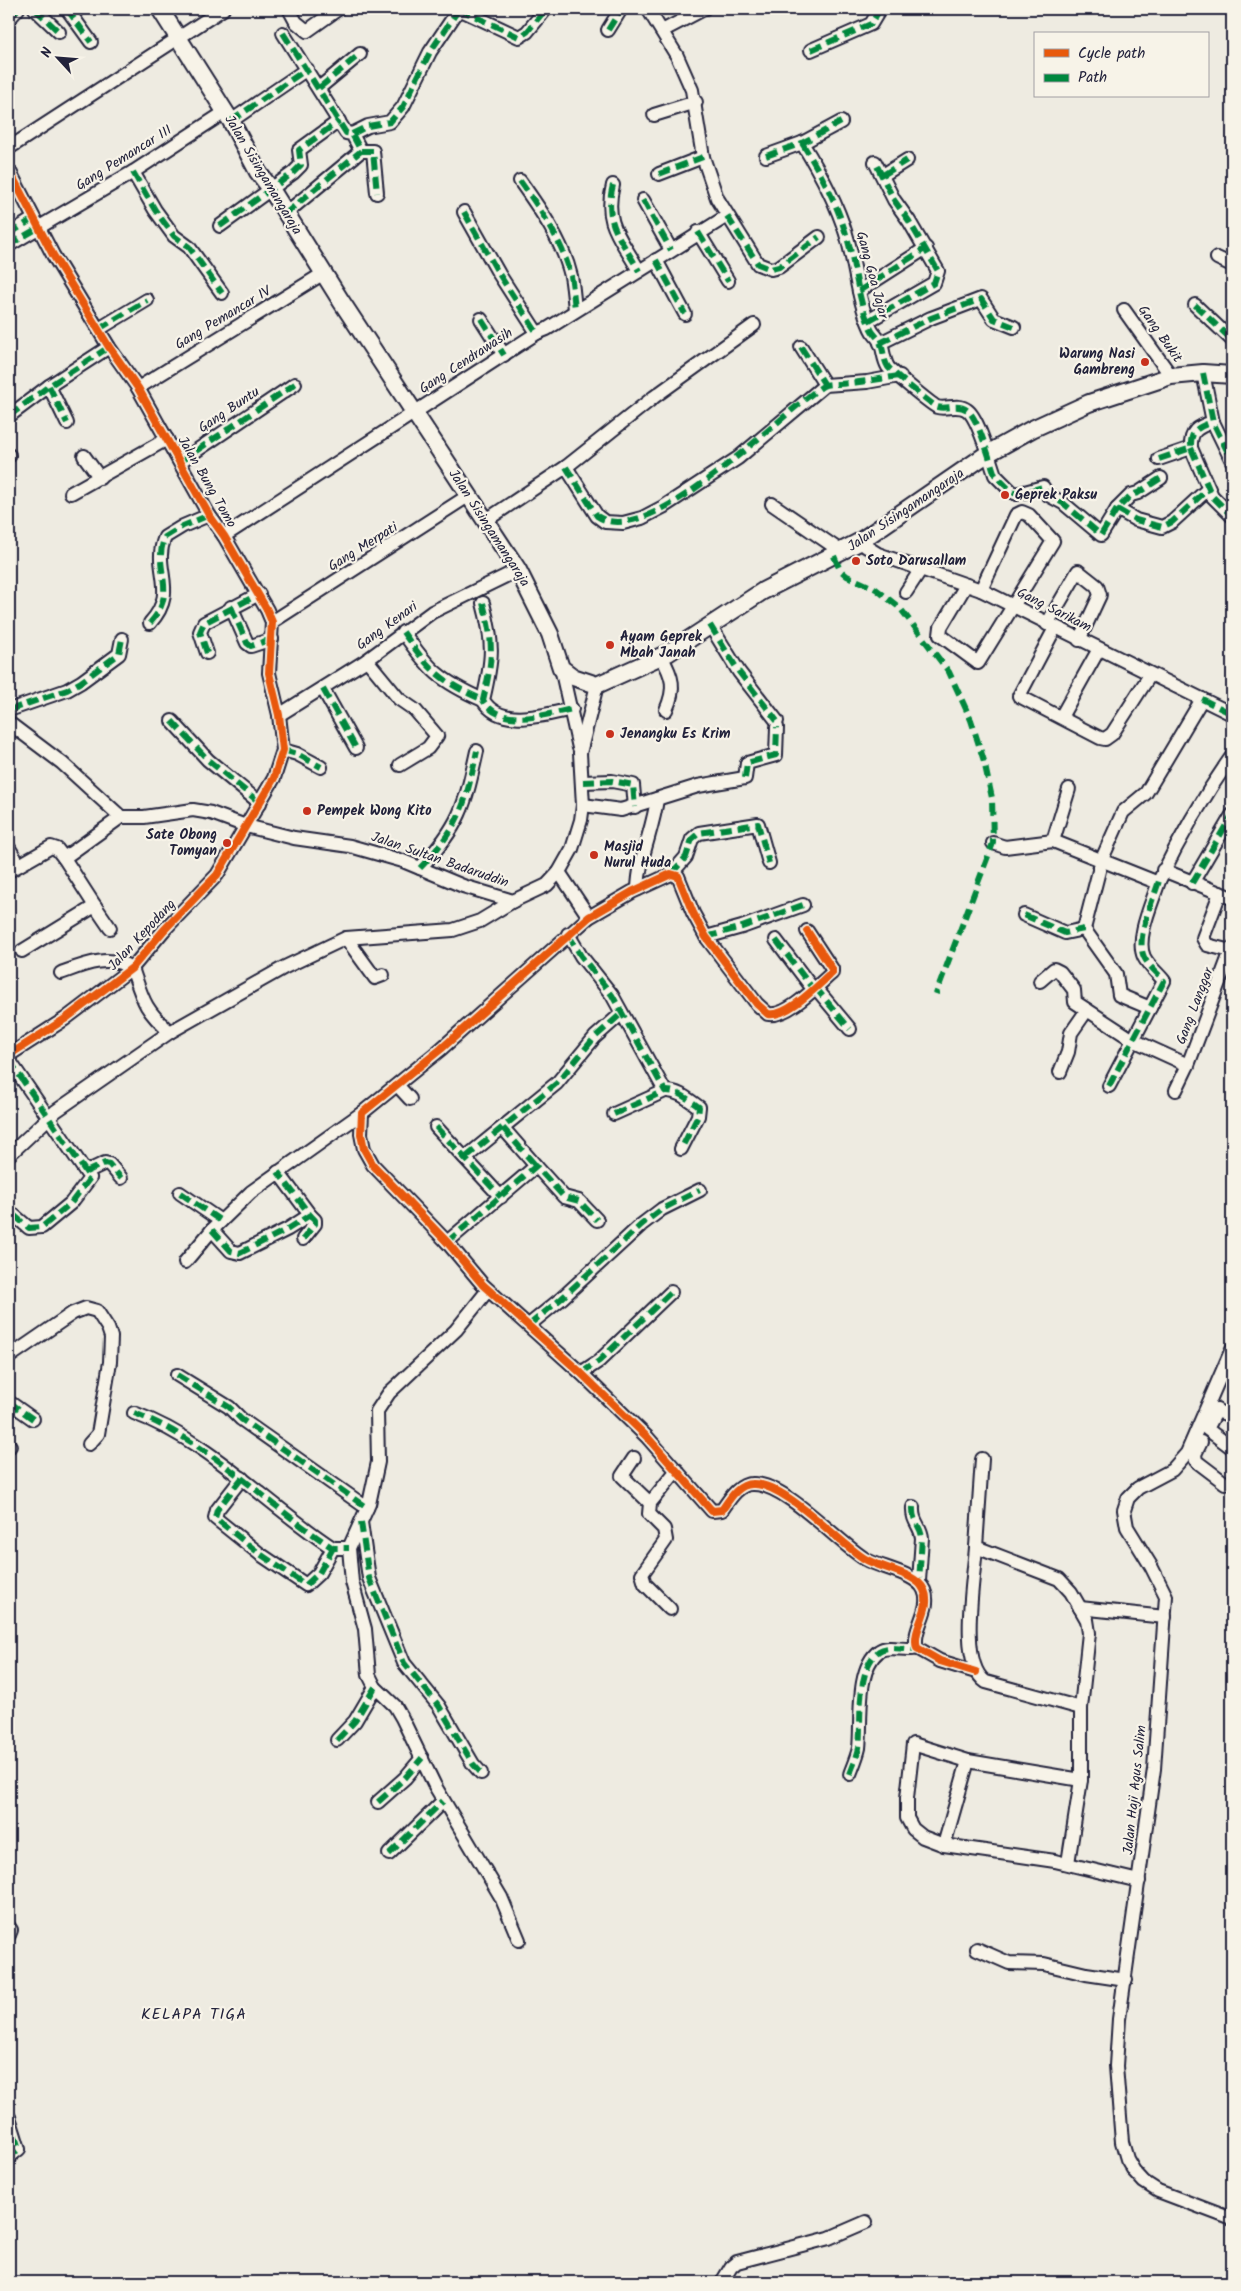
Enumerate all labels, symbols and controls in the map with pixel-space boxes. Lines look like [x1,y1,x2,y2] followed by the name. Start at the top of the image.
[32,32,82,82] north arrow
[1034,32,1208,98] legend
[1078,42,1145,66] text: Cycle path
[35,44,59,62] text: N
[1078,66,1107,90] text: Path
[218,111,308,239] street label: Jalan Sisingamangaraja
[72,120,176,196] street label: Gang Pemancar III
[850,229,895,323] street label: Gang Goa Jajar
[171,280,277,355] street label: Gang Pemancar IV
[1132,301,1188,368] street label: Gang Bukit
[415,322,517,400] street label: Gang Cendrawasih
[1059,343,1135,381] place label: Warung Nasi Gambreng
[1139,356,1151,368] marker: Warung Nasi Gambreng
[194,381,264,439] street label: Gang Buntu
[172,432,242,532] street label: Jalan Bung Tomo
[843,463,969,557] street label: Jalan Sisingamangaraja
[443,465,535,591] street label: Jalan Sisingamangaraja
[1015,484,1097,506] place label: Geprek Paksu
[999,489,1011,501] marker: Geprek Paksu
[324,516,403,577] street label: Gang Merpati
[866,550,967,572] place label: Soto Darusallam
[850,555,862,567] marker: Soto Darusallam
[1013,582,1095,638] street label: Gang Sarikam
[352,596,423,656] street label: Gang Kenari
[620,626,703,664] place label: Ayam Geprek Mbah Janah
[604,639,616,651] marker: Ayam Geprek Mbah Janah
[620,723,731,745] place label: Jenangku Es Krim
[604,728,616,740] marker: Jenangku Es Krim
[317,800,432,822] place label: Pempek Wong Kito
[301,805,313,817] marker: Pempek Wong Kito
[146,824,217,862] place label: Sate Obong Tomyan
[368,826,512,894] street label: Jalan Sultan Badaruddin
[604,836,671,874] place label: Masjid Nurul Huda
[221,837,233,849] marker: Sate Obong Tomyan
[588,849,600,861] marker: Masjid Nurul Huda
[103,894,181,976] street label: Jalan Kepodang
[1170,963,1220,1048] street label: Gang Langgar
[1117,1724,1153,1856] street label: Jalan Haji Agus Salim
[141,2002,247,2027] district label: KELAPA TIGA

